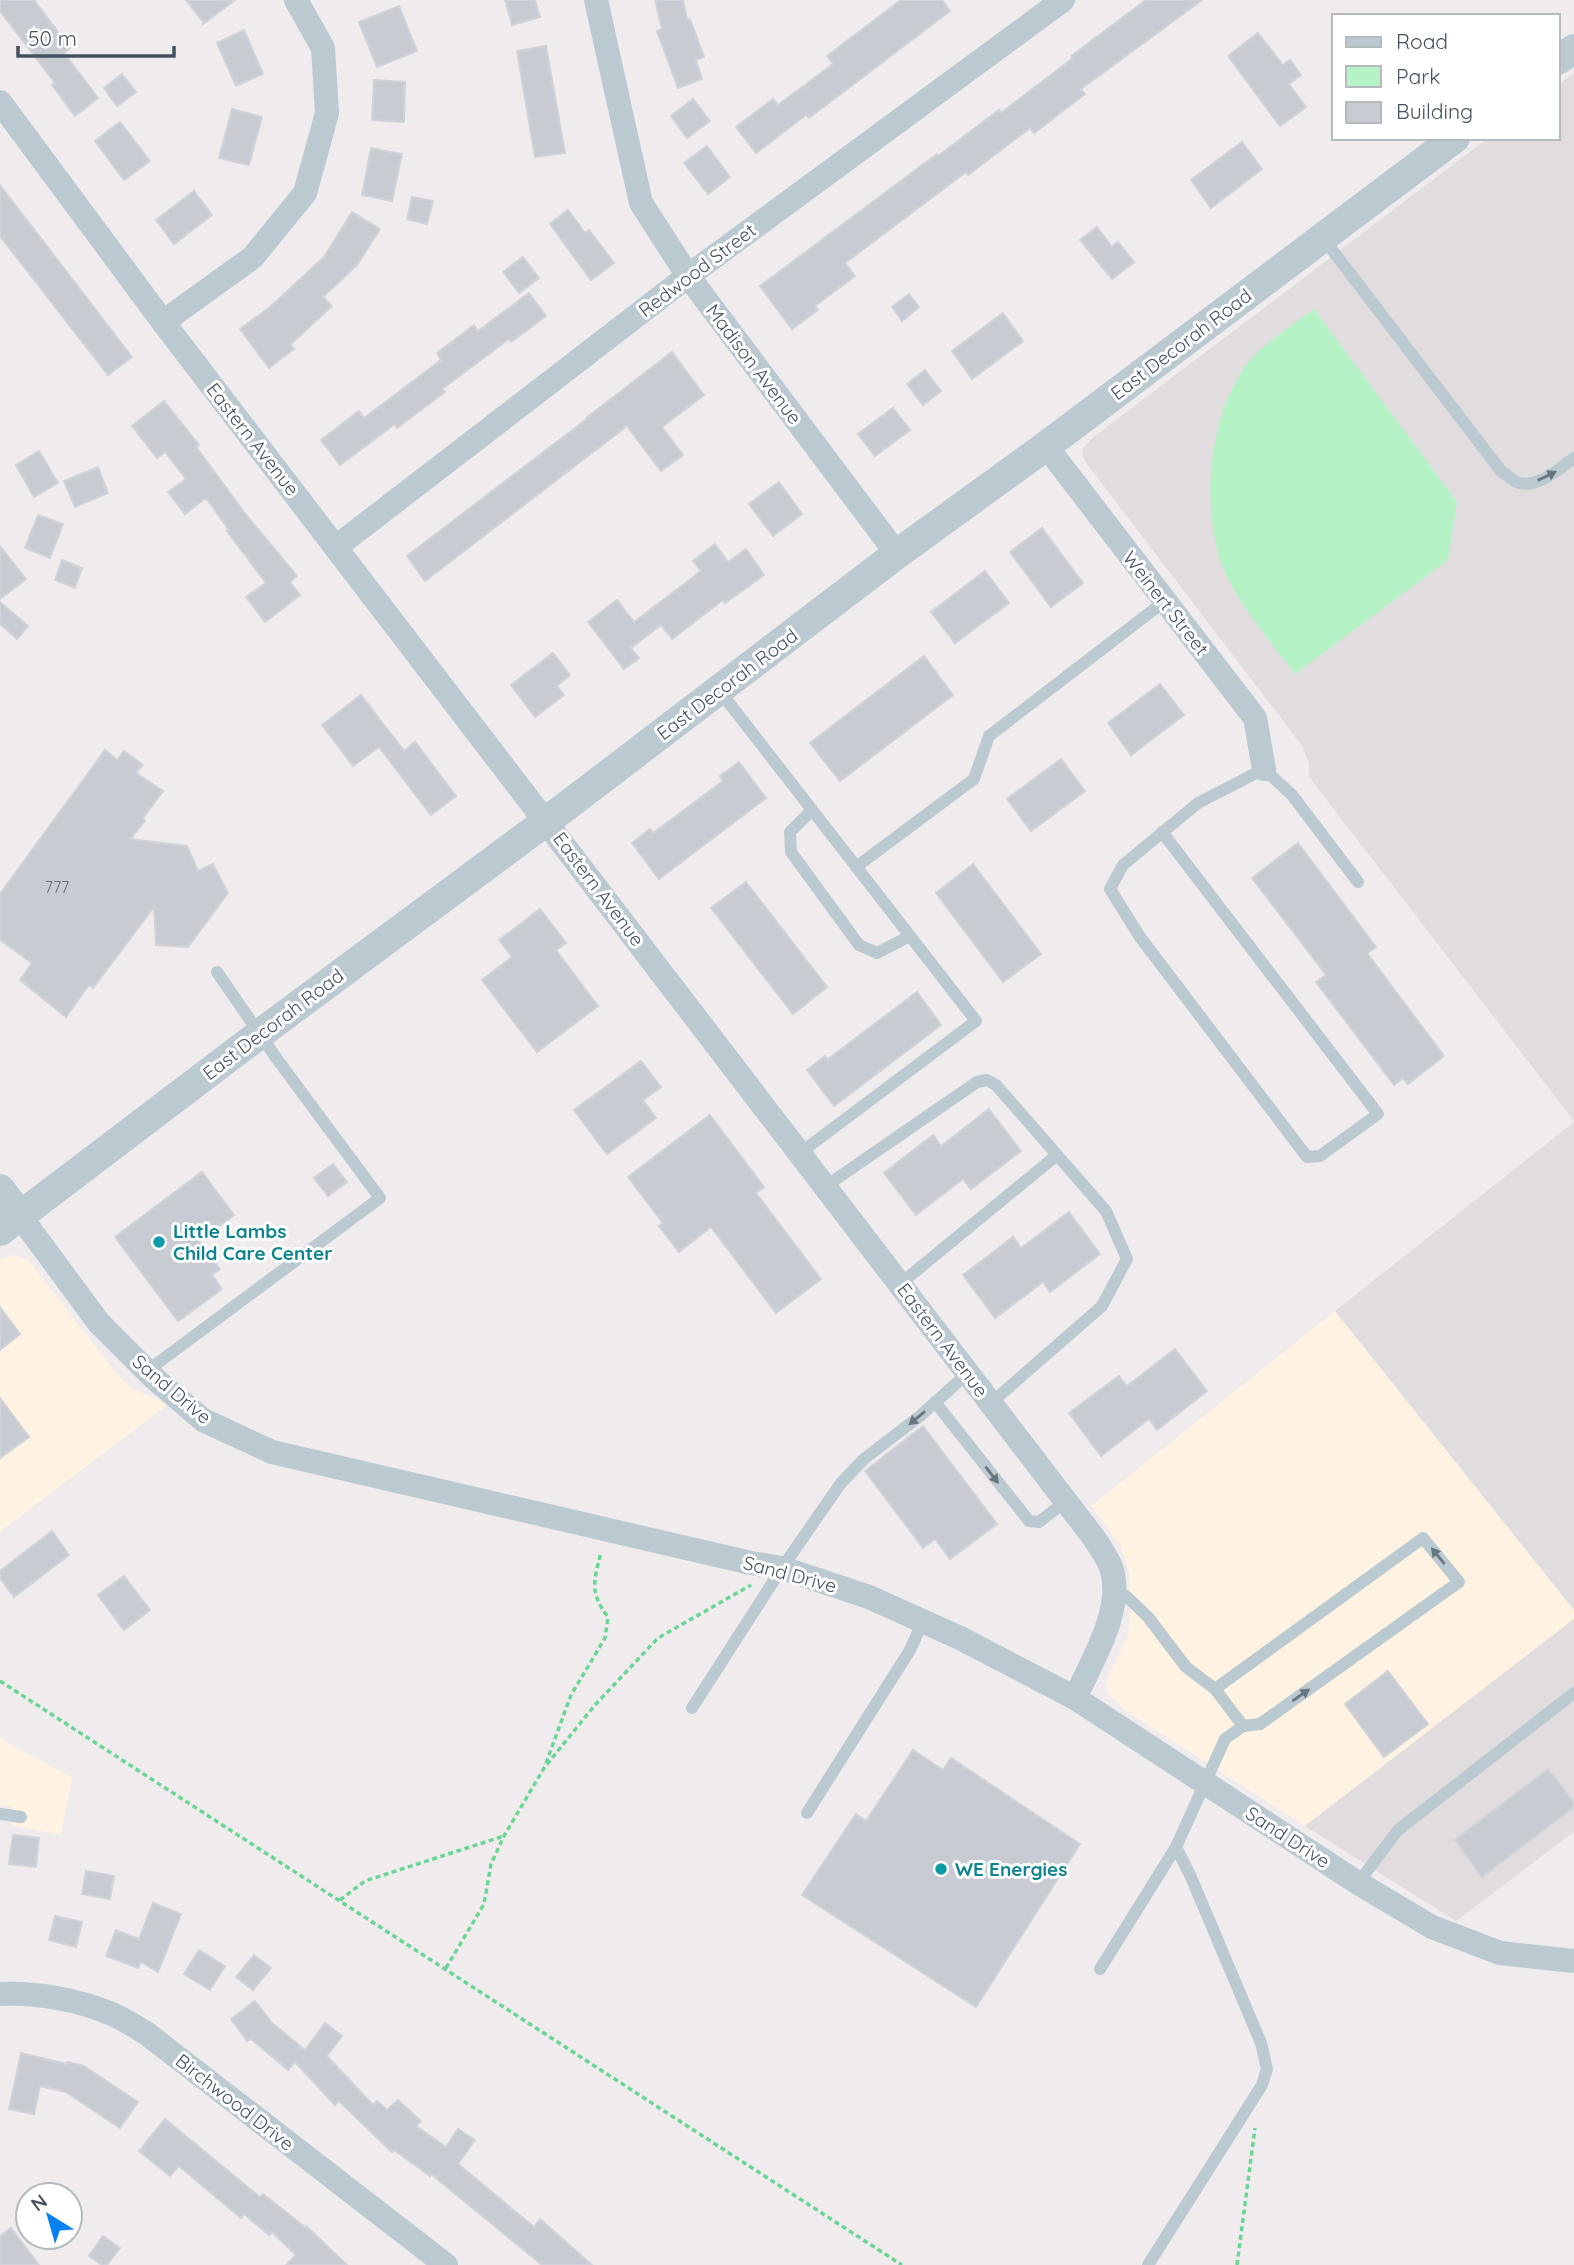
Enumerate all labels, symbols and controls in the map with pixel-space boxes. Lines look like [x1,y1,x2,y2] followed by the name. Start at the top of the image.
[18,14,173,58] scale bar
[1332,14,1560,140] legend
[28,25,77,51] text: 50 m
[1396,28,1448,54] text: Road
[1396,63,1440,89] text: Park
[1396,98,1473,124] text: Building
[634,218,760,322] street label: Redwood Street
[1106,283,1256,405] street label: East Decorah Road
[701,299,807,429] street label: Madison Avenue
[201,378,305,500] street label: Eastern Avenue
[1537,470,1557,481] one-way arrow
[1118,546,1214,660] street label: Weinert Street
[652,623,802,745] street label: East Decorah Road
[548,827,650,951] street label: Eastern Avenue
[45,877,69,897] house number: 777
[198,963,348,1085] street label: East Decorah Road
[173,1219,333,1265] place label: Little Lambs Child Care Center
[151,1234,167,1250] marker: Little Lambs Child Care Center
[892,1278,994,1402] street label: Eastern Avenue
[128,1349,216,1429] street label: Sand Drive
[908,1410,926,1425] one-way arrow
[985,1465,1000,1483] one-way arrow
[1431,1548,1446,1566] one-way arrow
[741,1550,839,1598] street label: Sand Drive
[1292,1688,1310,1702] one-way arrow
[1241,1801,1335,1873] street label: Sand Drive
[955,1857,1067,1881] place label: WE Energies
[933,1861,949,1877] marker: WE Energies
[171,2048,299,2156] street label: Birchwood Drive
[14,2181,84,2251] north arrow
[26,2189,52,2216] text: N

